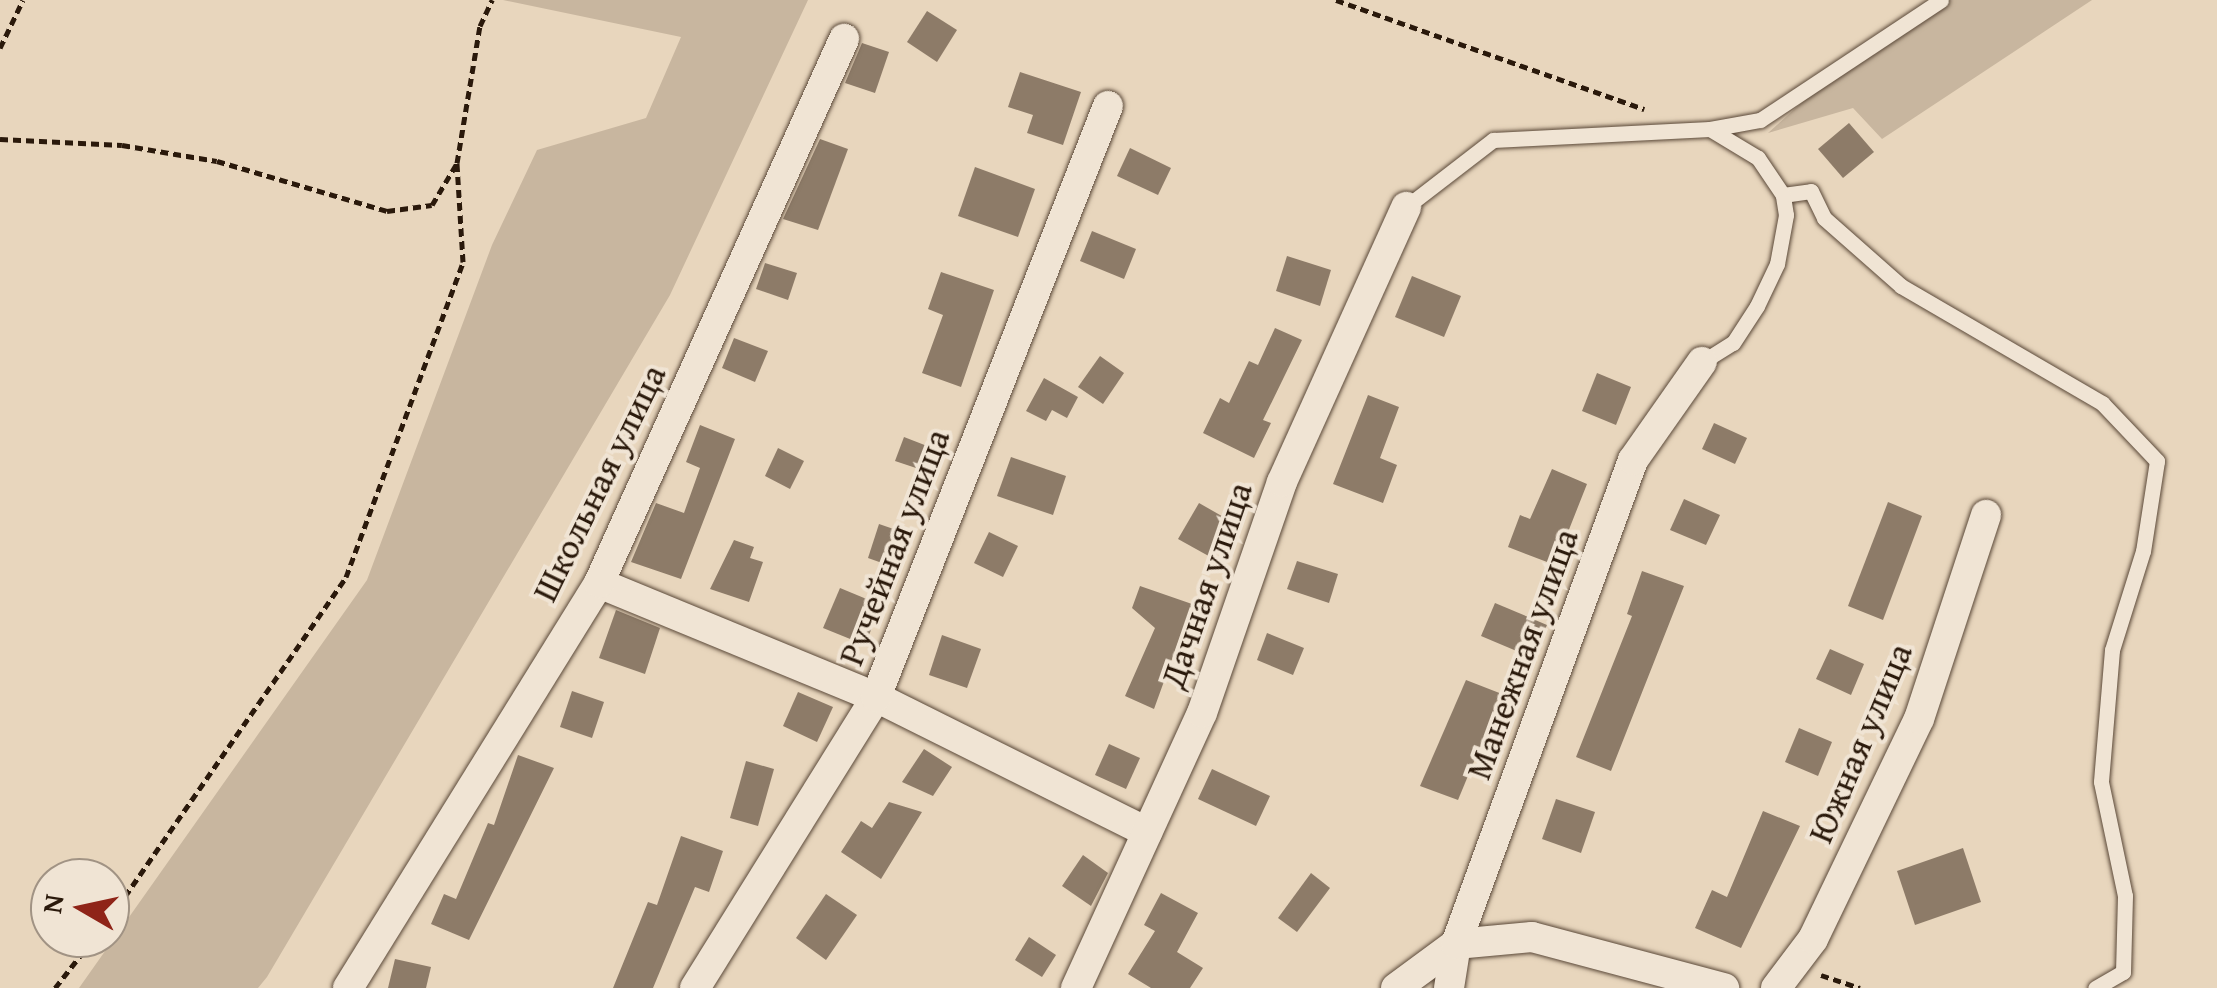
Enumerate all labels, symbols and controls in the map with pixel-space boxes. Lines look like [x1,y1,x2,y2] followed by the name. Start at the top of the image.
[524,358,674,608] street label: Школьная улица
[830,423,958,671] street label: Ручейная улица
[1151,477,1261,693] street label: Дачная улица
[1457,523,1587,785] street label: Манежная улица
[1799,637,1921,849] street label: Южная улица
[30,858,130,958] north arrow
[30,891,74,916] text: N

